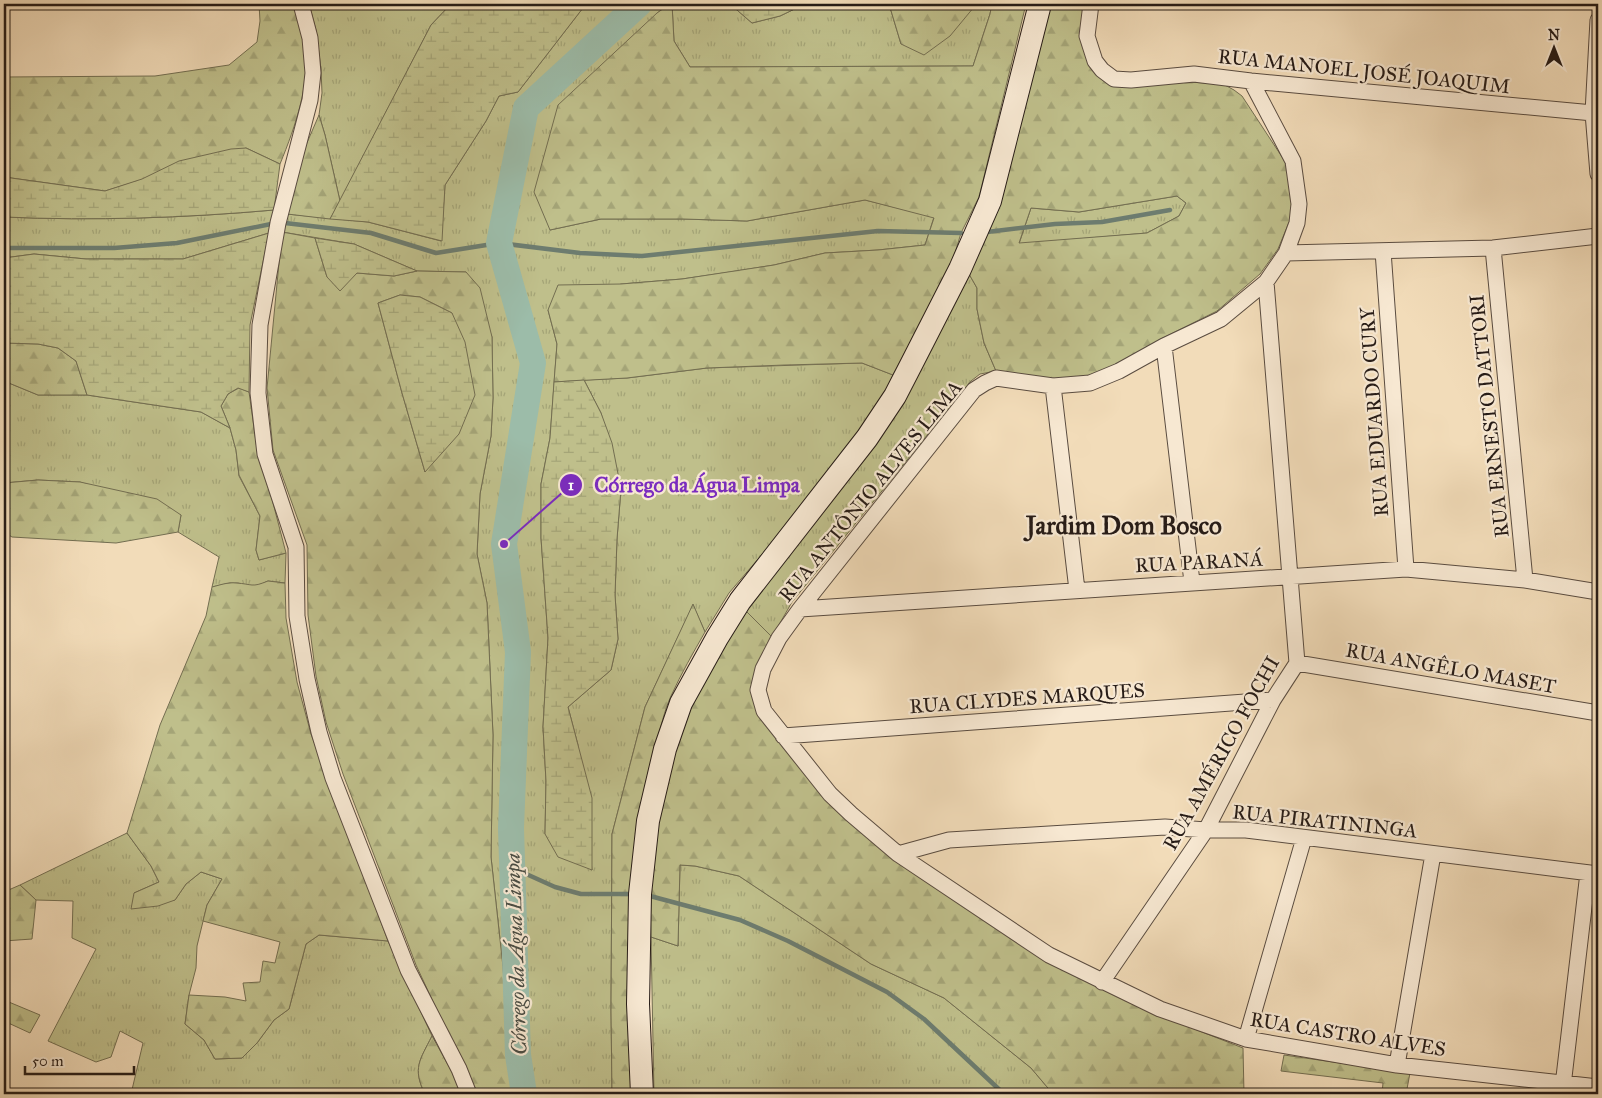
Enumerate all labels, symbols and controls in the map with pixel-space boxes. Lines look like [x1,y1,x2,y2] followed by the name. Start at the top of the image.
[1530,22,1580,72] north arrow
[1548,27,1560,44] text: N
[1217,42,1511,99] street label: RUA MANOEL JOSÉ JOAQUIM
[1464,293,1514,539] street label: RUA ERNESTO DATTORI
[1355,305,1393,518] street label: RUA EDUARDO CURY
[772,374,967,607] street label: RUA ANTÔNIO ALVES LIMA
[559,467,809,503] callout: Córrego da Água Limpa
[594,471,801,498] text: Córrego da Água Limpa
[568,476,574,494] text: 1
[1023,510,1222,542] district label: Jardim Dom Bosco
[1134,546,1264,577] street label: RUA PARANÁ
[1344,637,1559,698] street label: RUA ANGÊLO MASET
[1156,651,1284,854] street label: RUA AMÉRICO FOCHI
[908,678,1146,718] street label: RUA CLYDES MARQUES
[1231,799,1419,843] street label: RUA PIRATININGA
[498,853,533,1055] water label: Córrego da Água Limpa
[1248,1007,1448,1061] street label: RUA CASTRO ALVES
[25,1043,134,1075] scale bar
[32,1052,64,1070] text: 50 m

